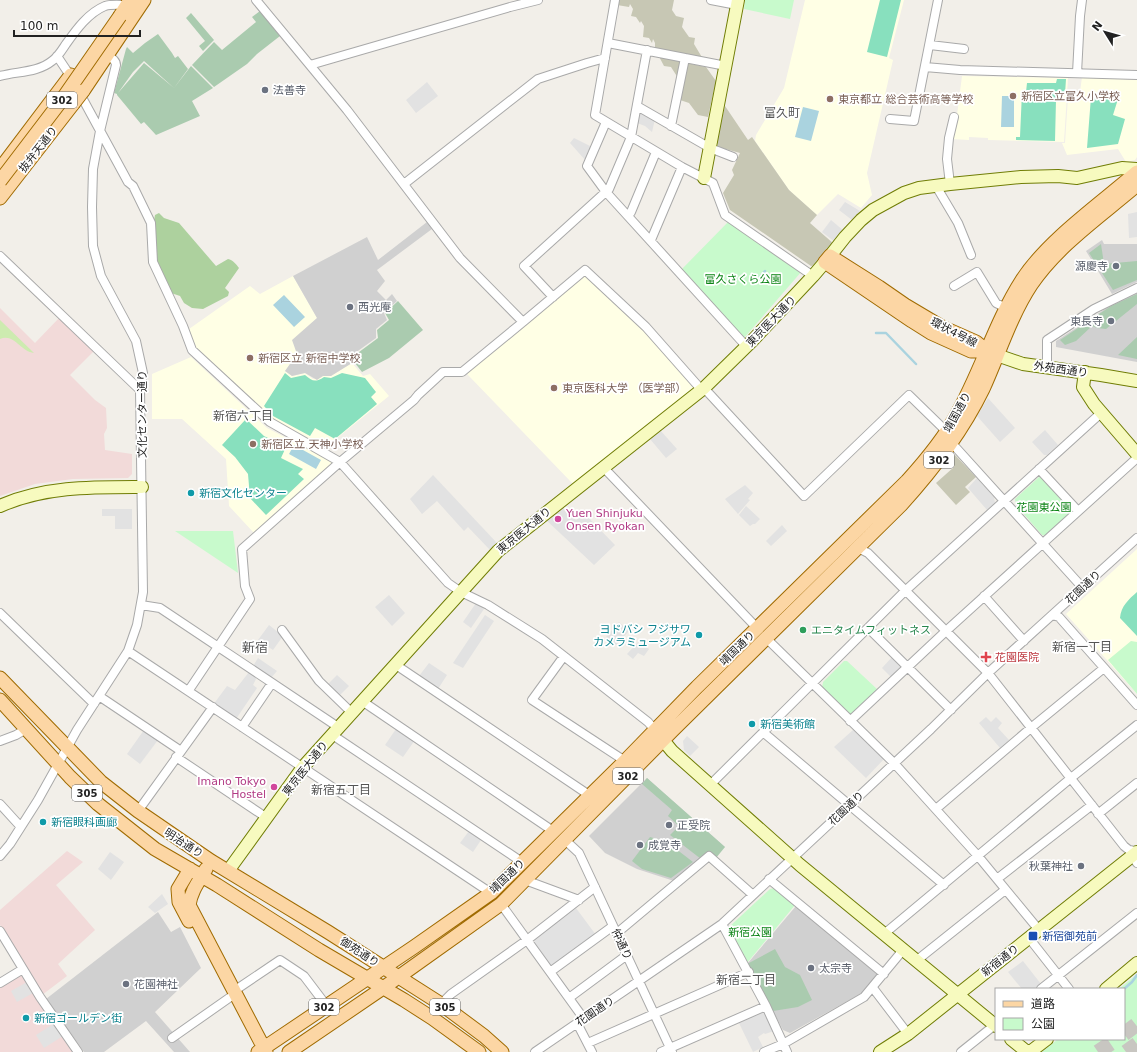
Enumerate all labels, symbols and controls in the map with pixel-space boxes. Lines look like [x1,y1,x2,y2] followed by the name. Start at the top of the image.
[14,12,140,38] scale bar
[1085,12,1125,52] north arrow
[20,19,58,33] text: 100 m
[1089,19,1105,34] text: N
[273,84,306,97] place label: 法善寺
[260,85,270,95] marker: 法善寺
[1021,90,1120,103] place label: 新宿区立富久小学校
[1008,91,1018,101] marker: 新宿区立富久小学校
[47,92,77,108] road number: 302
[838,93,974,106] place label: 東京都立 総合芸術高等学校
[825,94,835,104] marker: 東京都立 総合芸術高等学校
[764,106,800,120] district label: 富久町
[16,124,60,175] street label: 抜弁天通り
[1075,260,1108,273] place label: 源慶寺
[1111,261,1121,271] marker: 源慶寺
[705,273,782,286] park label: 富久さくら公園
[744,293,799,350] street label: 東京医大通り
[358,301,391,314] place label: 西光庵
[345,302,355,312] marker: 西光庵
[928,315,979,350] street label: 環状4号線
[1070,315,1103,328] place label: 東長寺
[1106,316,1116,326] marker: 東長寺
[258,352,361,365] place label: 新宿区立 新宿中学校
[245,353,255,363] marker: 新宿区立 新宿中学校
[1033,359,1089,380] street label: 外苑西通り
[136,370,149,458] street label: 文化センター通り
[562,382,687,395] place label: 東京医科大学 （医学部）
[549,383,559,393] marker: 東京医科大学 （医学部）
[941,390,974,435] street label: 靖国通り
[213,409,273,423] district label: 新宿六丁目
[261,438,364,451] place label: 新宿区立 天神小学校
[248,439,258,449] marker: 新宿区立 天神小学校
[924,452,954,468] road number: 302
[199,487,287,500] place label: 新宿文化センター
[186,488,196,498] marker: 新宿文化センター
[1017,501,1072,514] park label: 花園東公園
[495,505,554,556] street label: 東京医大通り
[565,507,645,533] place label: Yuen Shinjuku Onsen Ryokan
[553,514,563,524] marker: Yuen Shinjuku Onsen Ryokan
[1063,568,1104,607] street label: 花園通り
[593,623,691,649] place label: ヨドバシ フジサワ カメラミュージアム
[811,624,931,637] place label: エニタイムフィットネス
[798,625,808,635] marker: エニタイムフィットネス
[717,628,758,668] street label: 靖国通り
[694,630,704,640] marker: ヨドバシ フジサワ カメラミュージアム
[242,640,268,655] district label: 新宿
[1052,640,1112,654] district label: 新宿一丁目
[980,651,992,663] marker: 花園医院
[995,651,1039,664] place label: 花園医院
[760,718,815,731] place label: 新宿美術館
[747,719,757,729] marker: 新宿美術館
[280,738,331,798] street label: 東京医大通り
[613,768,643,784] road number: 302
[197,775,266,801] place label: Imano Tokyo Hostel
[269,782,279,792] marker: Imano Tokyo Hostel
[311,783,371,797] district label: 新宿五丁目
[72,785,102,801] road number: 305
[826,789,867,828] street label: 花園通り
[51,816,117,829] place label: 新宿眼科画廊
[38,817,48,827] marker: 新宿眼科画廊
[677,819,710,832] place label: 正受院
[664,820,674,830] marker: 正受院
[162,826,206,861] street label: 明治通り
[648,839,681,852] place label: 成覚寺
[635,840,645,850] marker: 成覚寺
[487,856,528,896] street label: 靖国通り
[1029,860,1073,873] place label: 秋葉神社
[1076,861,1086,871] marker: 秋葉神社
[728,926,772,939] park label: 新宿公園
[609,927,634,962] street label: 仲通り
[1027,930,1039,942] marker: 新宿御苑前
[1042,930,1097,943] place label: 新宿御苑前
[337,934,382,970] street label: 御苑通り
[979,942,1022,979] street label: 新宿通り
[819,962,852,975] place label: 太宗寺
[806,963,816,973] marker: 太宗寺
[716,973,776,987] district label: 新宿二丁目
[134,978,178,991] place label: 花園神社
[121,979,131,989] marker: 花園神社
[995,988,1125,1040] legend
[573,994,617,1029] street label: 花園通り
[1031,997,1055,1011] text: 道路
[309,999,339,1015] road number: 302
[430,999,460,1015] road number: 305
[34,1012,122,1025] place label: 新宿ゴールデン街
[21,1013,31,1023] marker: 新宿ゴールデン街
[1031,1017,1055,1031] text: 公園

